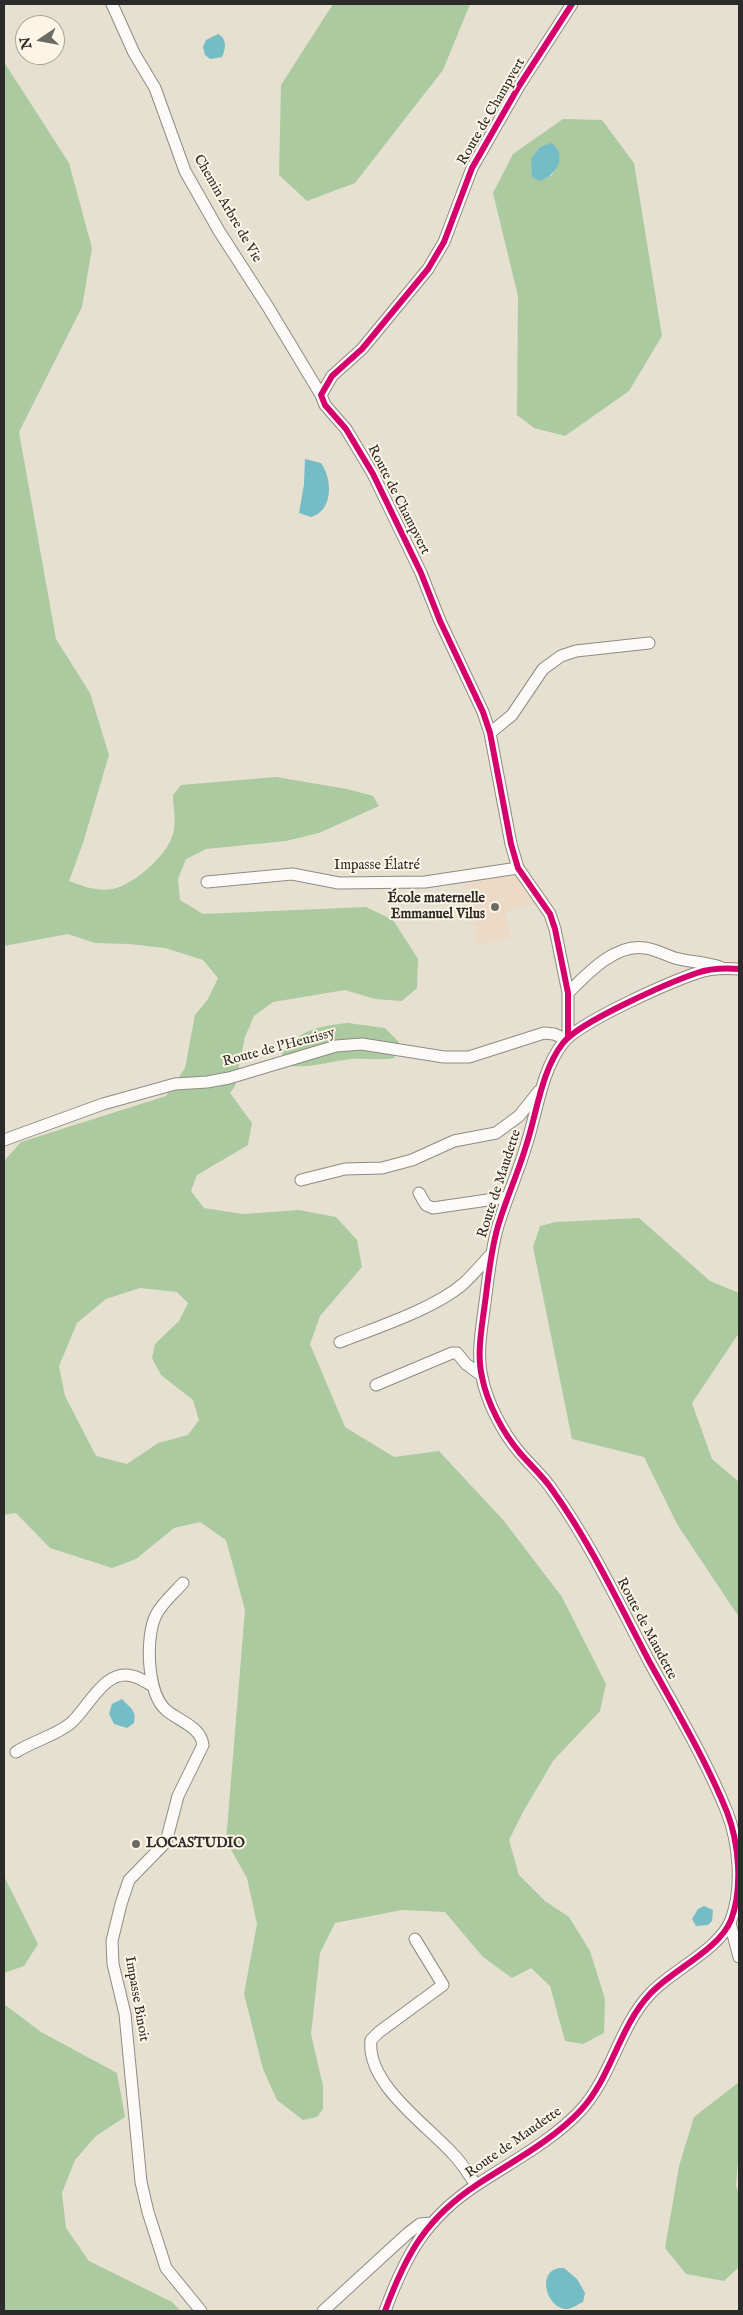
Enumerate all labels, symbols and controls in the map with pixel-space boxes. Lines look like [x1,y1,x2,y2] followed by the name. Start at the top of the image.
[15,15,65,65] north arrow
[16,35,36,51] text: N
[455,55,529,169] street label: Route de Champvert
[189,152,265,266] street label: Chemin Arbre de Vie
[363,442,433,558] street label: Route de Champvert
[334,858,420,874] street label: Impasse Élatré
[387,891,485,924] place label: École maternelle Emmanuel Vilus
[489,901,501,913] marker: École maternelle Emmanuel Vilus
[221,1025,337,1071] street label: Route de l'Heurissy
[475,1128,525,1240] street label: Route de Maudette
[612,1575,680,1683] street label: Route de Maudette
[146,1836,245,1852] place label: LOCASTUDIO
[130,1838,142,1850] marker: LOCASTUDIO
[120,1955,152,2043] street label: Impasse Binoit
[463,2104,565,2182] street label: Route de Maudette

